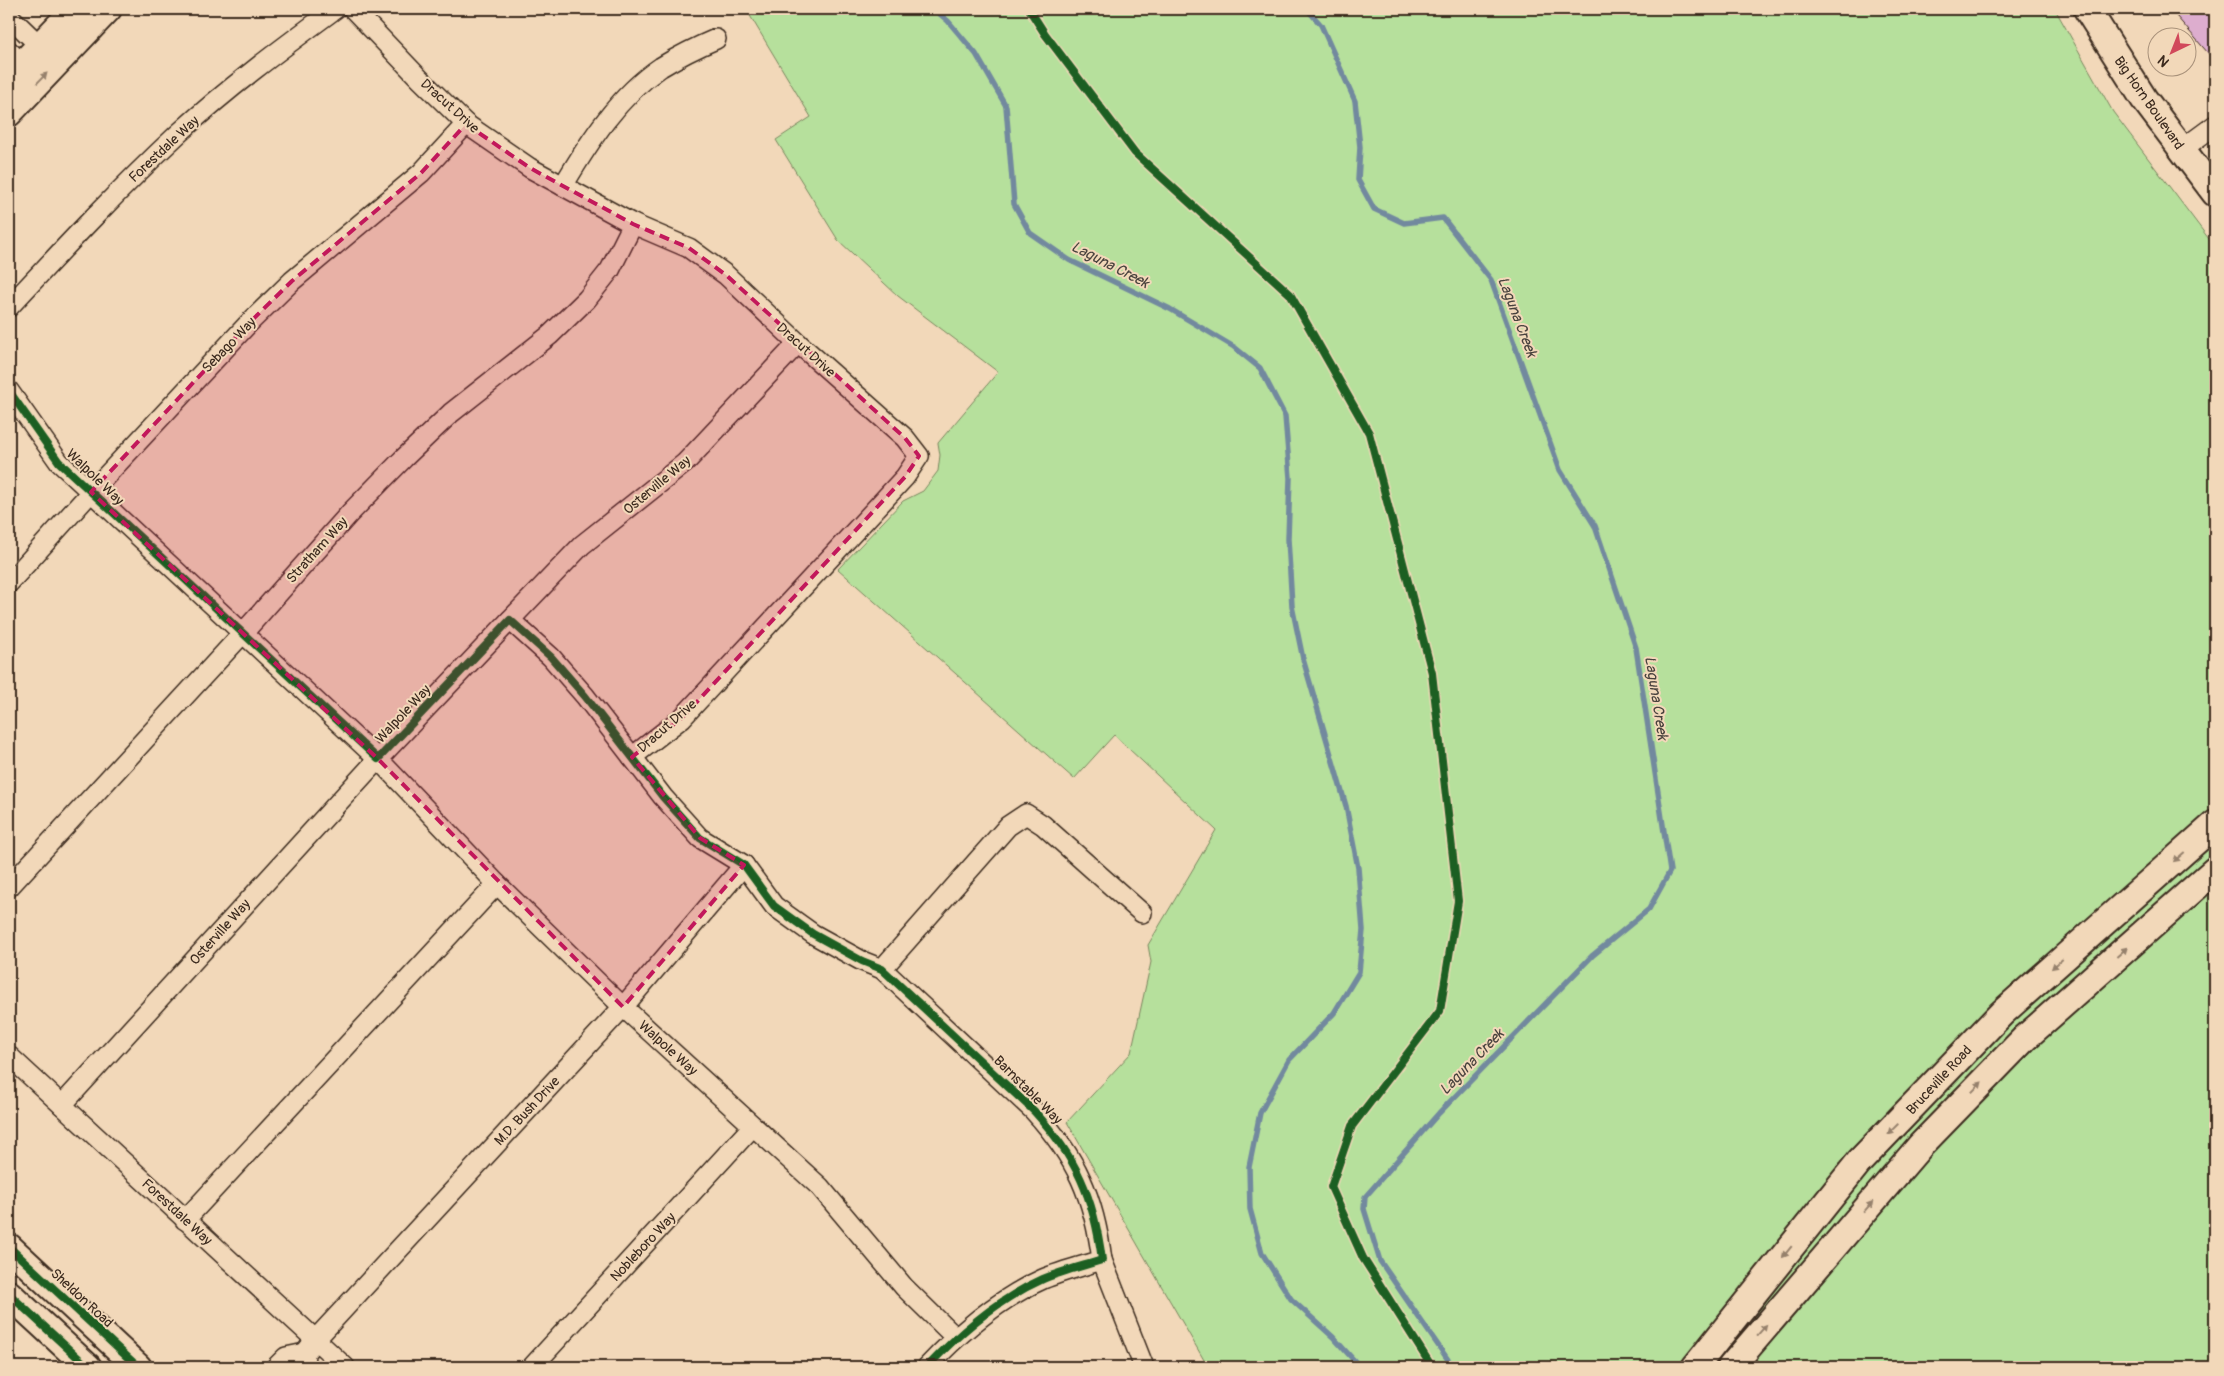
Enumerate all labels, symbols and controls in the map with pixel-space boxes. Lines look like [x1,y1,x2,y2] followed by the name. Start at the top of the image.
[2146,28,2196,78] north arrow
[2154,52,2173,71] text: N
[2111,53,2188,153] street label: Big Horn Boulevard
[36,72,48,84] one-way arrow
[417,75,483,137] street label: Dracut Drive
[125,112,203,186] street label: Forestdale Way
[1068,237,1154,293] water label: Laguna Creek
[1493,274,1542,362] water label: Laguna Creek
[198,314,260,376] street label: Sebago Way
[773,319,839,381] street label: Dracut Drive
[63,445,127,509] street label: Walpole Way
[620,452,694,518] street label: Osterville Way
[283,513,351,587] street label: Stratham Way
[1640,655,1672,743] water label: Laguna Creek
[372,681,434,747] street label: Walpole Way
[634,696,700,756] street label: Dracut Drive
[2172,851,2185,862] one-way arrow
[186,896,254,968] street label: Osterville Way
[2115,946,2127,958] one-way arrow
[2051,958,2063,970] one-way arrow
[635,1017,701,1079] street label: Walpole Way
[1436,1024,1509,1099] water label: Laguna Creek
[1903,1042,1975,1118] street label: Bruceville Road
[990,1052,1066,1128] street label: Barnstable Way
[491,1073,563,1149] street label: M.D. Bush Drive
[1971,1081,1983,1093] one-way arrow
[1887,1122,1899,1134] one-way arrow
[138,1175,216,1249] street label: Forestdale Way
[1862,1201,1873,1213] one-way arrow
[607,1209,679,1285] street label: Nobleboro Way
[1781,1245,1792,1258] one-way arrow
[47,1265,117,1331] street label: Sheldon Road
[1757,1324,1768,1337] one-way arrow

